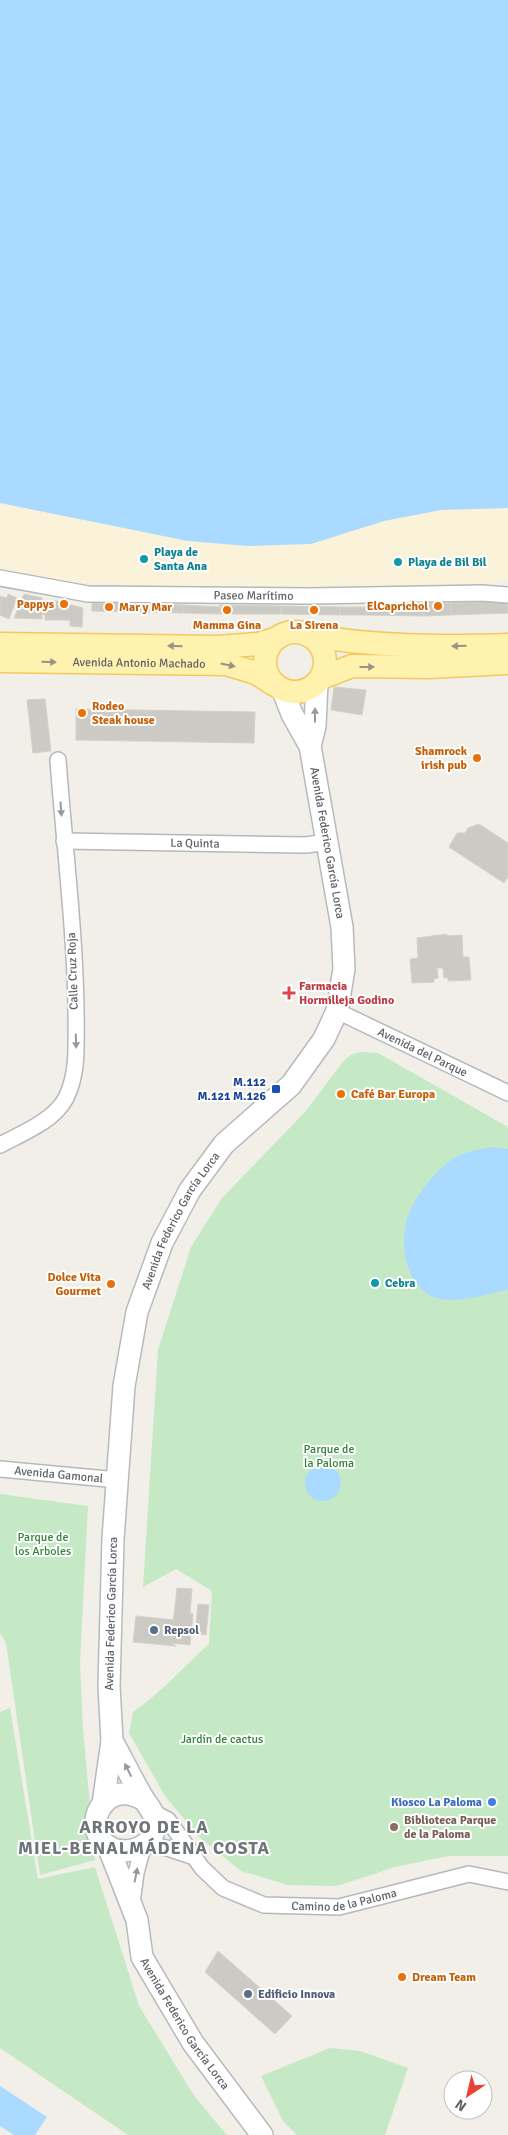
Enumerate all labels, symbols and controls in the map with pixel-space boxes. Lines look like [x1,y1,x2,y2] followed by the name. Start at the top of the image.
[154,545,207,574] place label: Playa de Santa Ana
[138,553,150,565] marker: Playa de Santa Ana
[408,555,487,570] place label: Playa de Bil Bil
[392,556,404,568] marker: Playa de Bil Bil
[214,588,294,603] street label: Paseo Marítimo
[17,597,55,612] place label: Pappys
[58,598,70,610] marker: Pappys
[367,599,428,614] place label: ElCaprichol
[119,600,172,615] place label: Mar y Mar
[432,600,444,612] marker: ElCaprichol
[103,601,115,613] marker: Mar y Mar
[221,604,233,616] marker: Mamma Gina
[308,604,320,616] marker: La Sirena
[193,618,261,633] place label: Mamma Gina
[290,618,338,633] place label: La Sirena
[166,642,182,650] one-way arrow
[451,642,467,650] one-way arrow
[72,654,206,671] street label: Avenida Antonio Machado
[41,658,57,666] one-way arrow
[221,661,236,669] one-way arrow
[360,663,376,671] one-way arrow
[92,699,155,728] place label: Rodeo Steak house
[76,707,88,719] marker: Rodeo Steak house
[311,707,319,723] one-way arrow
[415,744,468,773] place label: Shamrock irish pub
[471,752,483,764] marker: Shamrock irish pub
[306,766,348,920] street label: Avenida Federico García Lorca
[58,801,66,817] one-way arrow
[170,835,220,851] street label: La Quinta
[64,932,82,1010] street label: Calle Cruz Roja
[299,979,394,1008] place label: Farmacia Hormilleja Godino
[283,987,295,999] marker: Farmacia Hormilleja Godino
[375,1024,470,1080] street label: Avenida del Parque
[72,1033,80,1049] one-way arrow
[198,1075,267,1104] place label: M.112 M.121 M.126
[270,1083,282,1095] marker: M.112 M.121 M.126
[351,1087,435,1102] place label: Café Bar Europa
[335,1088,347,1100] marker: Café Bar Europa
[138,1149,223,1291] street label: Avenida Federico García Lorca
[47,1270,102,1299] place label: Dolce Vita Gourmet
[385,1276,415,1291] place label: Cebra
[369,1277,381,1289] marker: Cebra
[105,1278,117,1290] marker: Dolce Vita Gourmet
[304,1442,354,1471] park label: Parque de la Paloma
[14,1463,104,1486] street label: Avenida Gamonal
[15,1530,71,1559] park label: Parque de los Arboles
[101,1537,121,1691] street label: Avenida Federico García Lorca
[164,1623,199,1638] place label: Repsol
[148,1624,160,1636] marker: Repsol
[181,1732,263,1747] park label: Jardín de cactus
[124,1763,132,1777] one-way arrow
[391,1795,482,1810] place label: Kiosco La Paloma
[486,1796,498,1808] marker: Kiosco La Paloma
[404,1813,496,1842] place label: Biblioteca Parque de la Paloma
[18,1816,270,1859] district label: ARROYO DE LA MIEL-BENALMÁDENA COSTA
[388,1821,400,1833] marker: Biblioteca Parque de la Paloma
[132,1867,140,1882] one-way arrow
[291,1885,398,1915] street label: Camino de la Paloma
[137,1955,233,2092] street label: Avenida Federico García Lorca
[412,1970,476,1985] place label: Dream Team
[396,1971,408,1983] marker: Dream Team
[258,1987,335,2002] place label: Edificio Innova
[242,1988,254,2000] marker: Edificio Innova
[443,2070,493,2120] north arrow
[452,2095,470,2115] text: N

